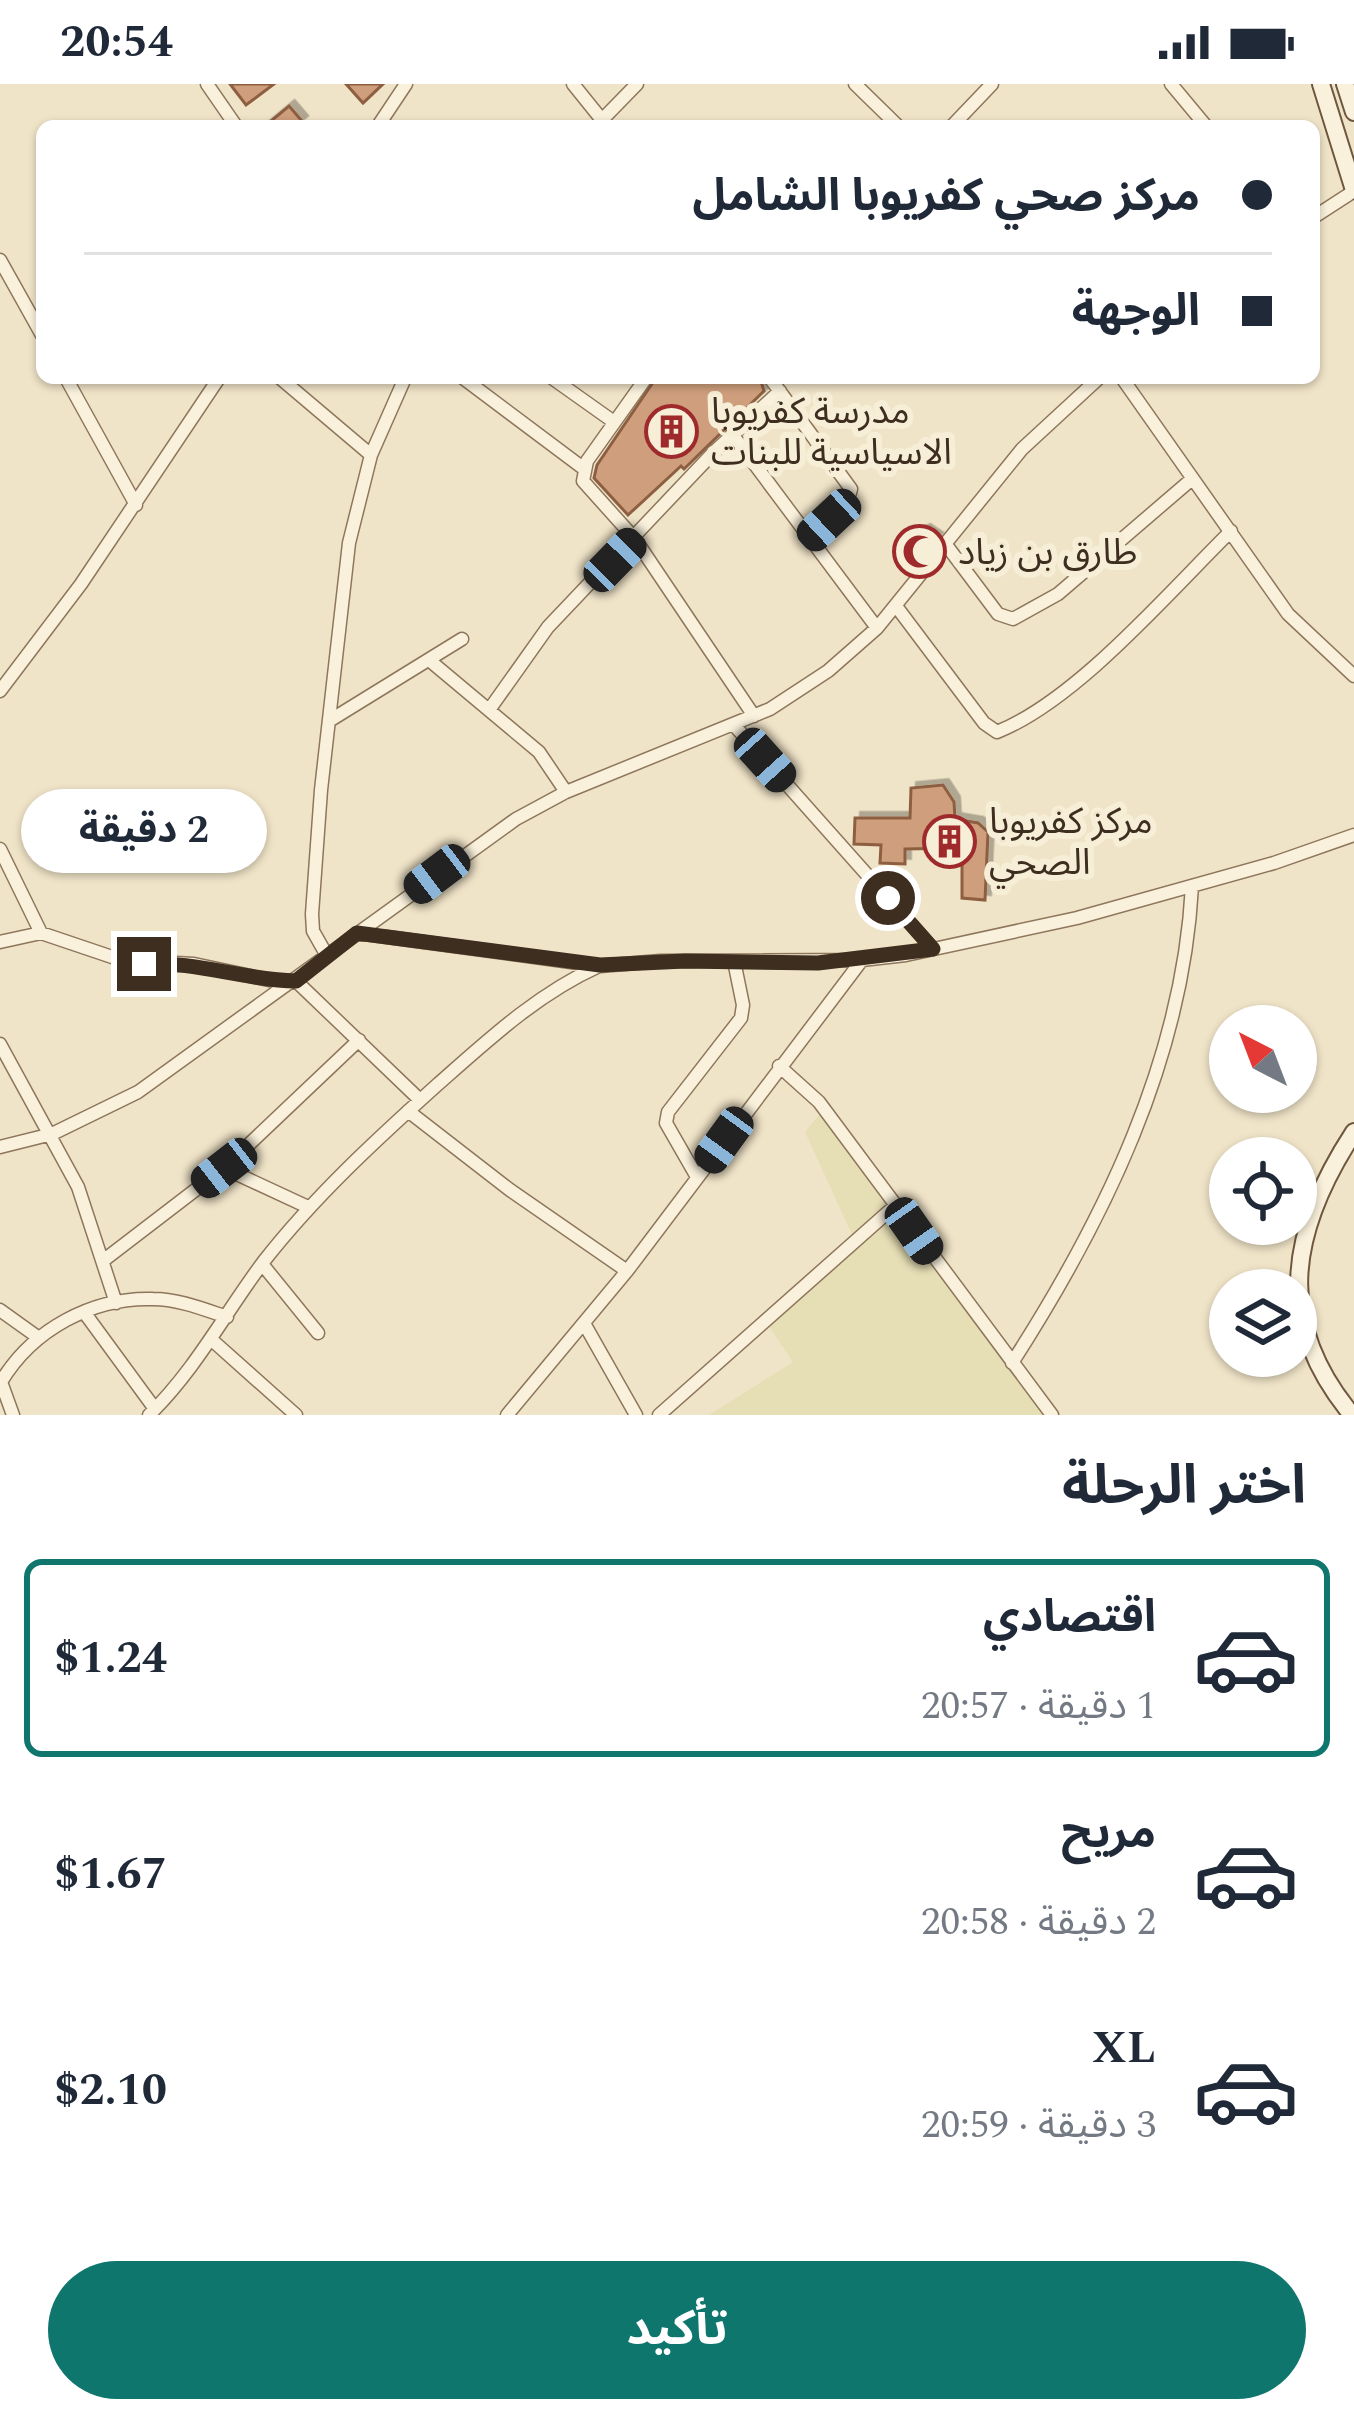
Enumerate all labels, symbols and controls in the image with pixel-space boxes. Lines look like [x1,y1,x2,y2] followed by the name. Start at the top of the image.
[60,8,173,77] text: 20:54
[693,162,1200,231] text: مركز صحي كفريوبا الشامل
[1072,277,1200,346] text: الوجهة
[711,385,952,481] place label: مدرسة كفريوبا الاسياسية للبنات
[644,403,700,459] building icon: مدرسة كفريوبا الاسياسية للبنات
[790,482,868,558] car
[577,522,653,598] car
[891,523,947,579] mosque icon: طارق بن زياد
[958,526,1137,581] place label: طارق بن زياد
[728,721,802,799] car
[21,790,267,874] callout: 2 دقيقة
[989,795,1153,891] place label: مركز كفريوبا الصحي
[79,801,209,860] text: 2 دقيقة
[922,813,978,869] building icon: مركز كفريوبا الصحي
[397,838,477,910] car
[861,871,915,925] route start
[117,937,171,991] route end
[1209,1005,1317,1113] north arrow
[1209,1005,1317,1377] map controls
[688,1100,760,1180] car
[185,1132,263,1204] car
[1209,1137,1317,1245] button: locate
[879,1191,949,1271] car
[1209,1269,1317,1377] button: layers
[1062,1446,1306,1528] text: اختر الرحلة
[983,1583,1156,1652] text: اقتصادي
[1192,1604,1300,1712] icon: car
[54,1624,167,1693] text: $1.24
[921,1677,1156,1736] text: 1 دقيقة · 20:57
[1061,1799,1156,1868] text: مريح
[1192,1820,1300,1928] icon: car
[54,1840,167,1909] text: $1.67
[921,1893,1156,1952] text: 2 دقيقة · 20:58
[1092,2014,1156,2083] text: XL
[1192,2036,1300,2144] icon: car
[54,2056,167,2125] text: $2.10
[921,2096,1156,2155] text: 3 دقيقة · 20:59
[48,2261,1306,2399] button: تأكيد

